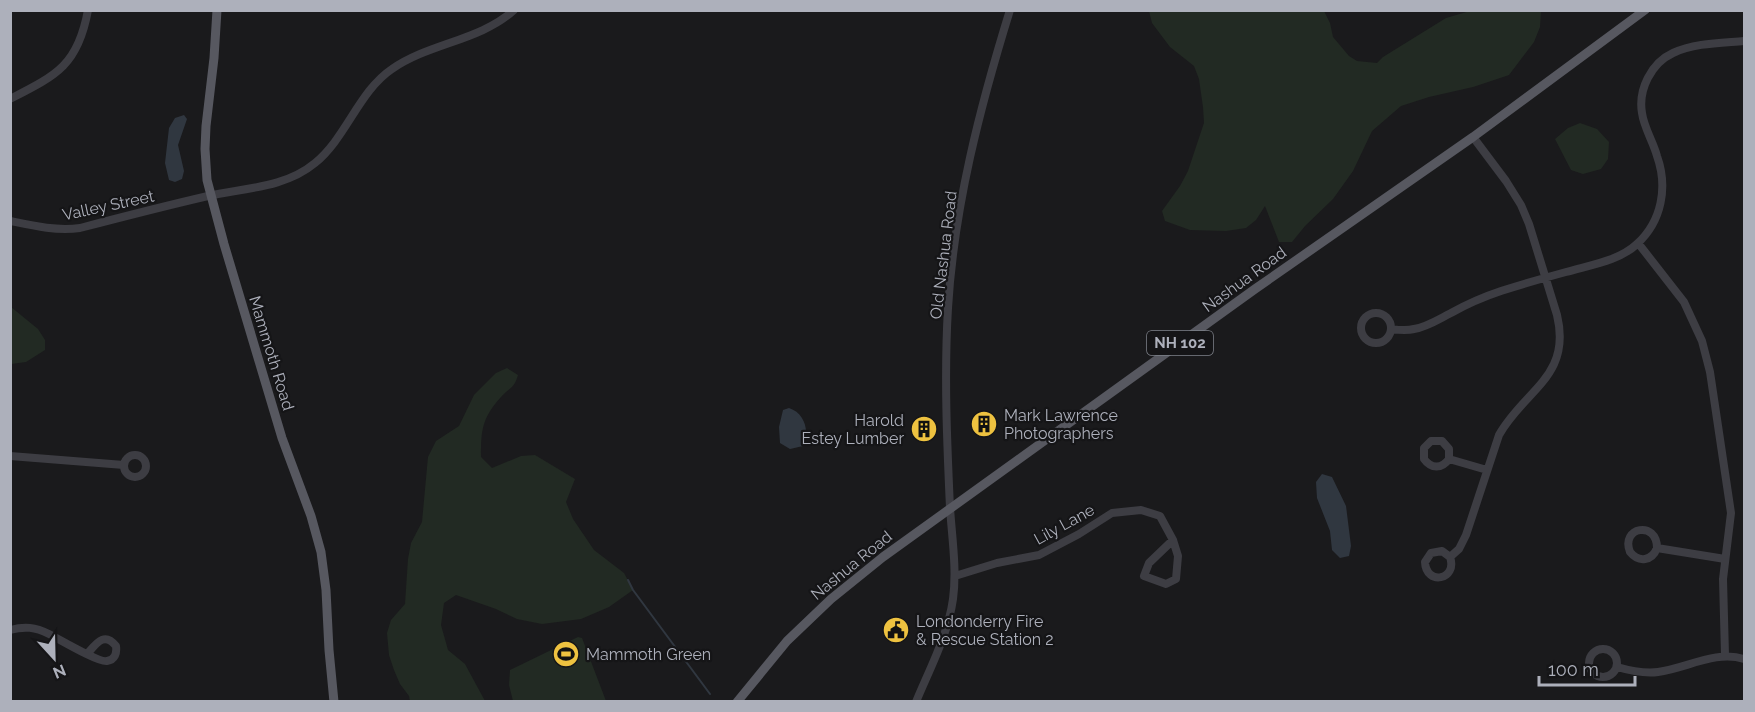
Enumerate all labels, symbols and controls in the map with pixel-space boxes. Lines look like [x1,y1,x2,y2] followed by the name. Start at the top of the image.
[60,186,156,224] street label: Valley Street
[926,190,961,320] street label: Old Nashua Road
[1199,243,1290,316] street label: Nashua Road
[245,294,298,413] street label: Mammoth Road
[1147,331,1213,355] road number: NH 102
[1004,406,1118,443] place label: Mark Lawrence Photographers
[969,409,999,439] building icon: Mark Lawrence Photographers
[801,411,904,448] place label: Harold Estey Lumber
[909,414,939,444] building icon: Harold Estey Lumber
[1031,500,1098,549] street label: Lily Lane
[807,527,896,604] street label: Nashua Road
[916,612,1054,649] place label: Londonderry Fire & Rescue Station 2
[881,615,911,645] public building icon: Londonderry Fire & Rescue Station 2
[24,628,84,688] north arrow
[551,639,581,669] sports icon: Mammoth Green
[586,645,711,664] place label: Mammoth Green
[1539,649,1635,687] scale bar
[1548,659,1599,680] text: 100 m
[50,660,69,683] text: N

